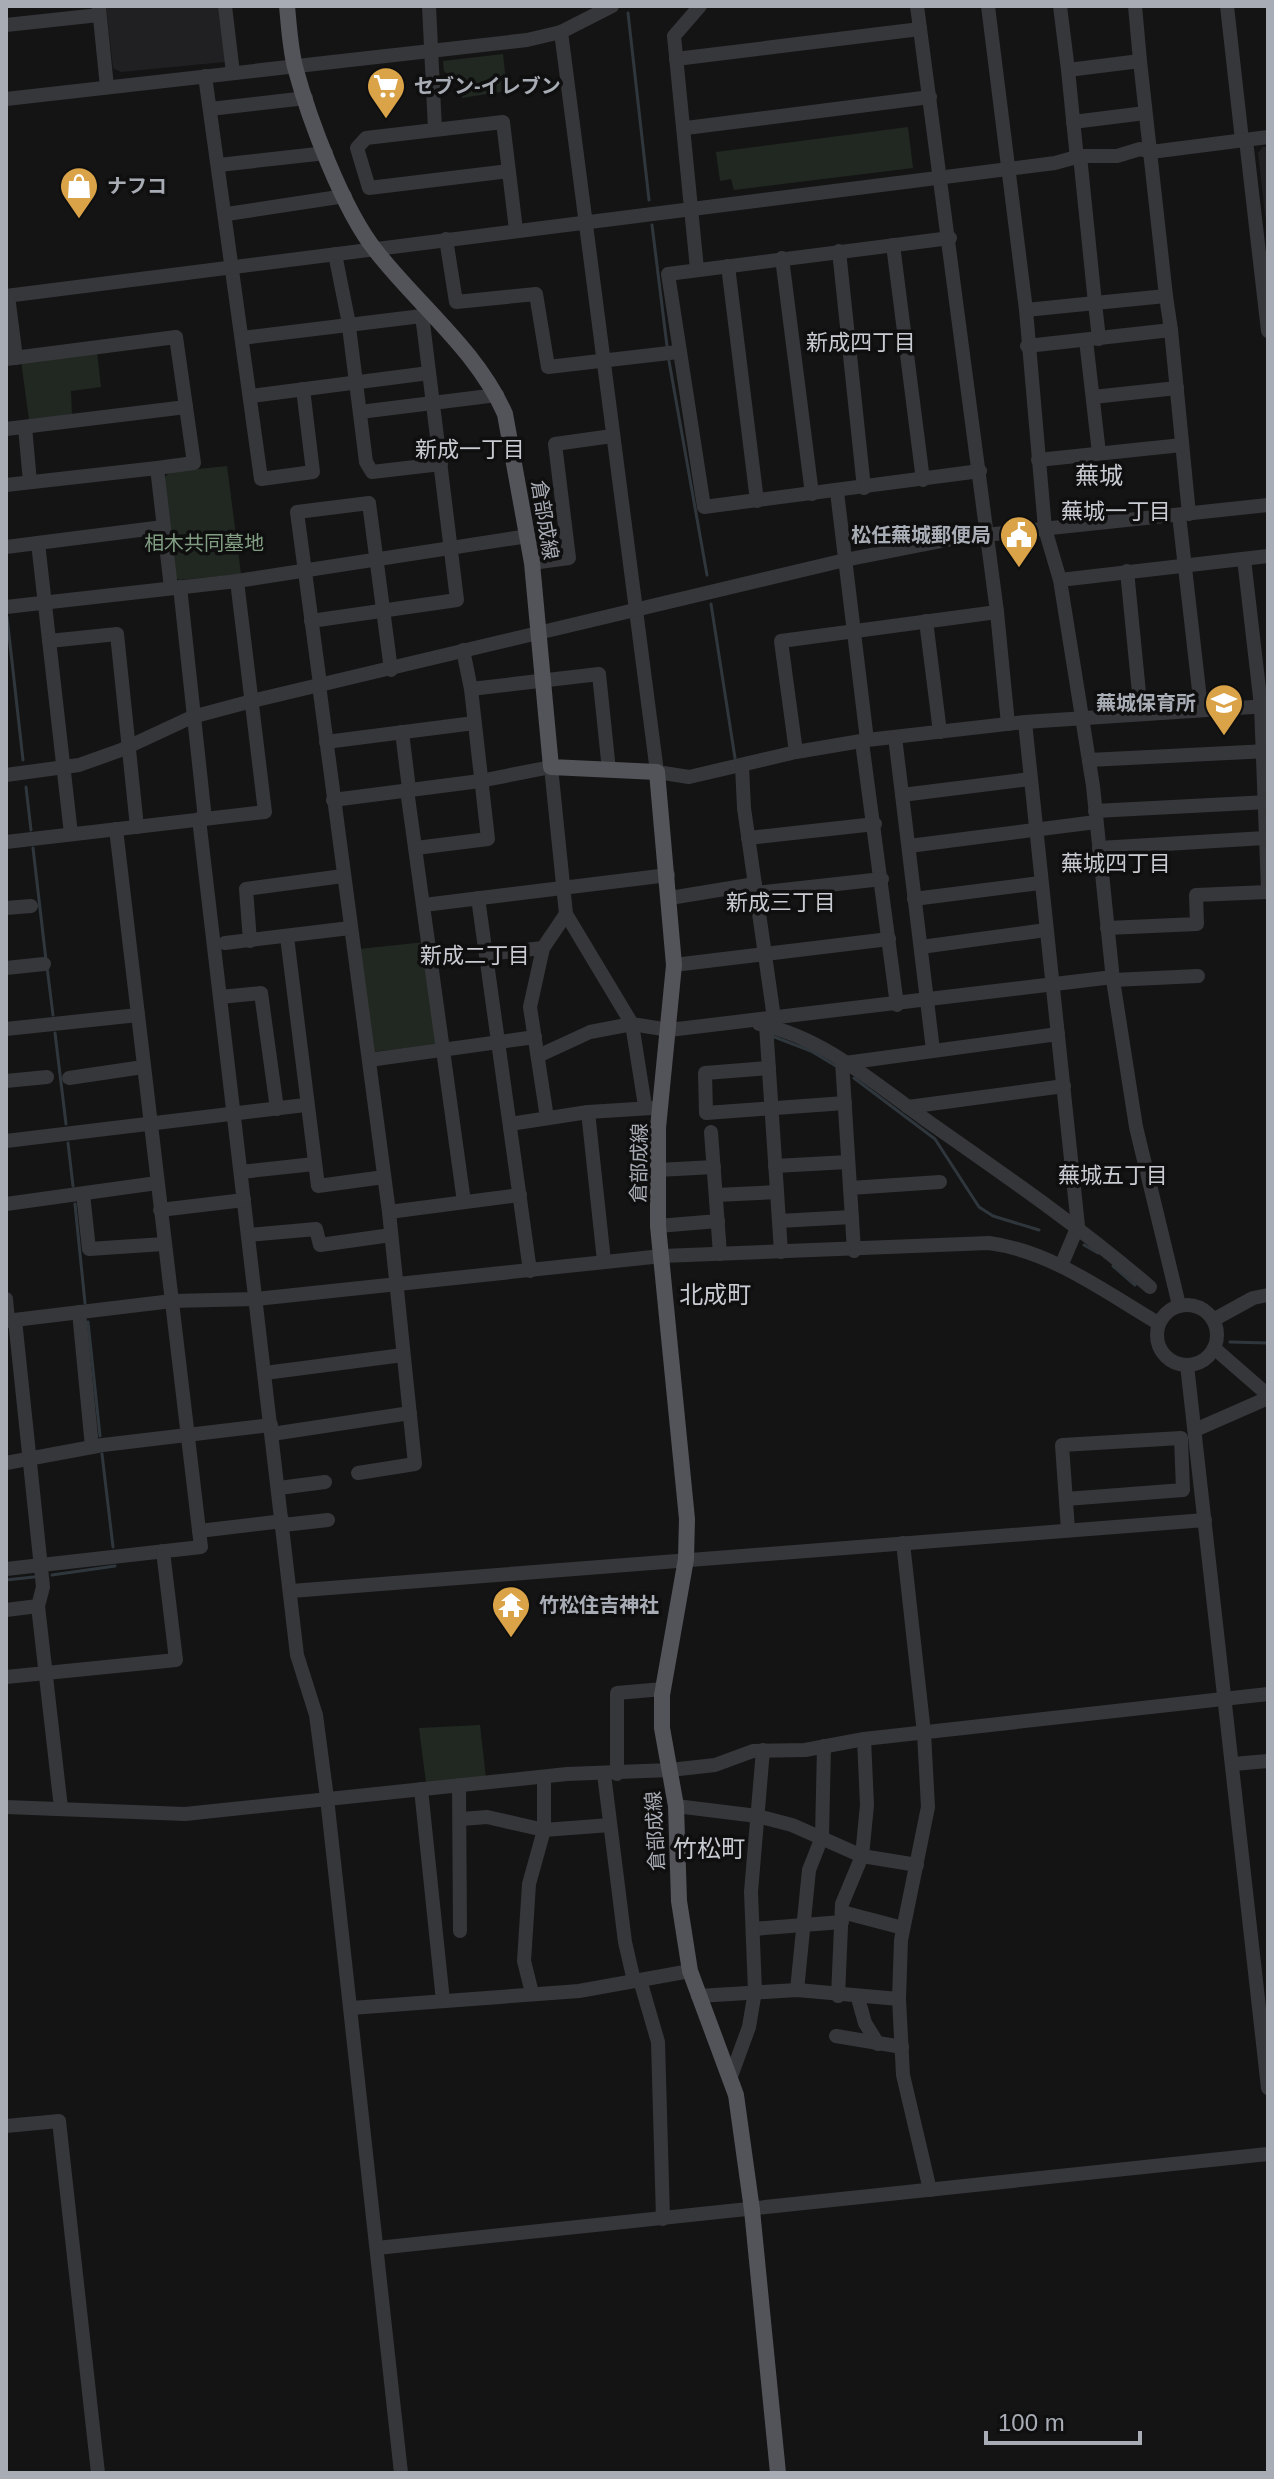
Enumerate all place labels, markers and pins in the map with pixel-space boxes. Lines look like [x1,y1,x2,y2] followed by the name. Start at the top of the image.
[365,65,407,120] supermarket icon: セブン-イレブン
[414,75,561,97] place label: セブン-イレブン
[58,165,100,220] shop icon: ナフコ
[107,175,167,197] place label: ナフコ
[998,514,1040,569] public building icon: 松任蕪城郵便局
[851,524,991,546] place label: 松任蕪城郵便局
[1203,682,1245,737] school or university icon: 蕪城保育所
[1096,692,1196,714] place label: 蕪城保育所
[490,1584,532,1639] temple icon: 竹松住吉神社
[539,1594,659,1616] place label: 竹松住吉神社

